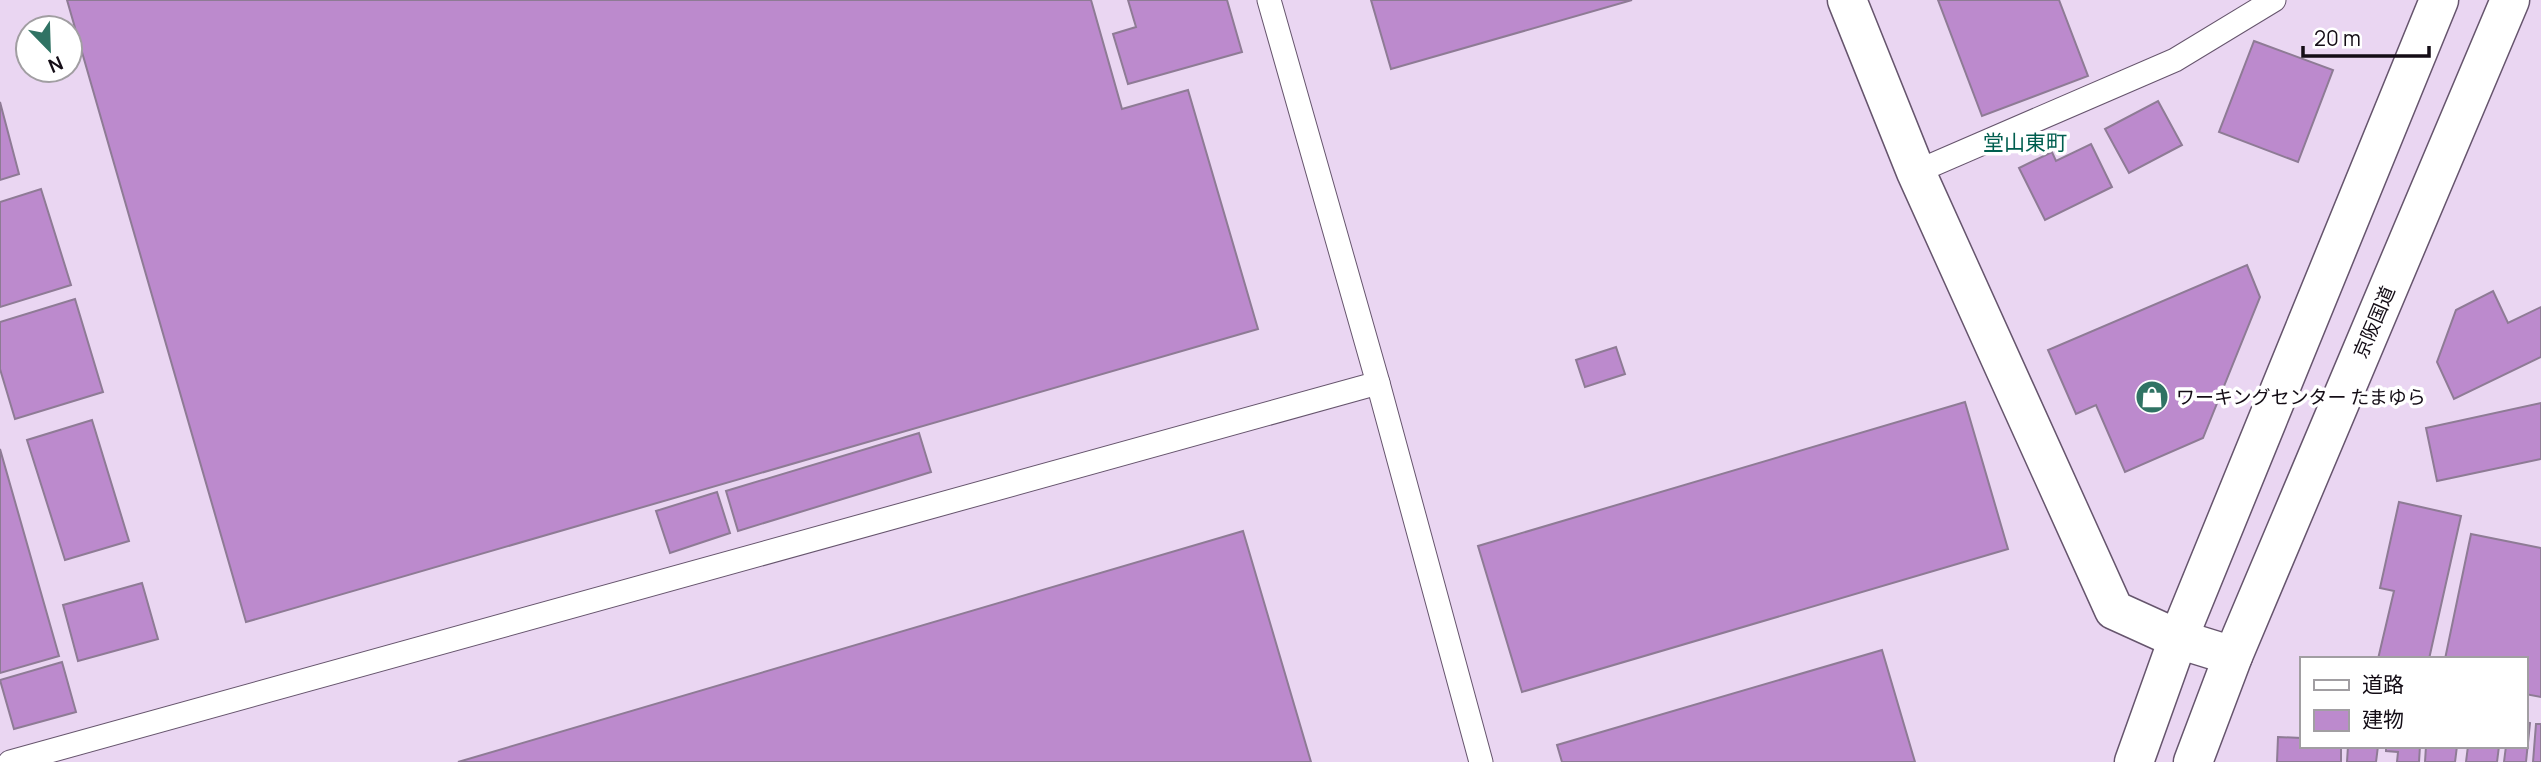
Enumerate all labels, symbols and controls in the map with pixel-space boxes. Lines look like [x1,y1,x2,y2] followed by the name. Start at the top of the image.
[14,14,84,84] north arrow
[2303,14,2429,58] scale bar
[2314,24,2361,52] text: 20 m
[44,50,67,79] text: N
[1983,128,2067,156] district label: 堂山東町
[2347,282,2401,362] street label: 京阪国道
[2133,378,2171,416] shop icon: ワーキングセンター たまゆら
[2176,384,2426,410] place label: ワーキングセンター たまゆら
[2300,657,2527,748] legend
[2362,670,2404,698] text: 道路
[2362,705,2404,733] text: 建物

